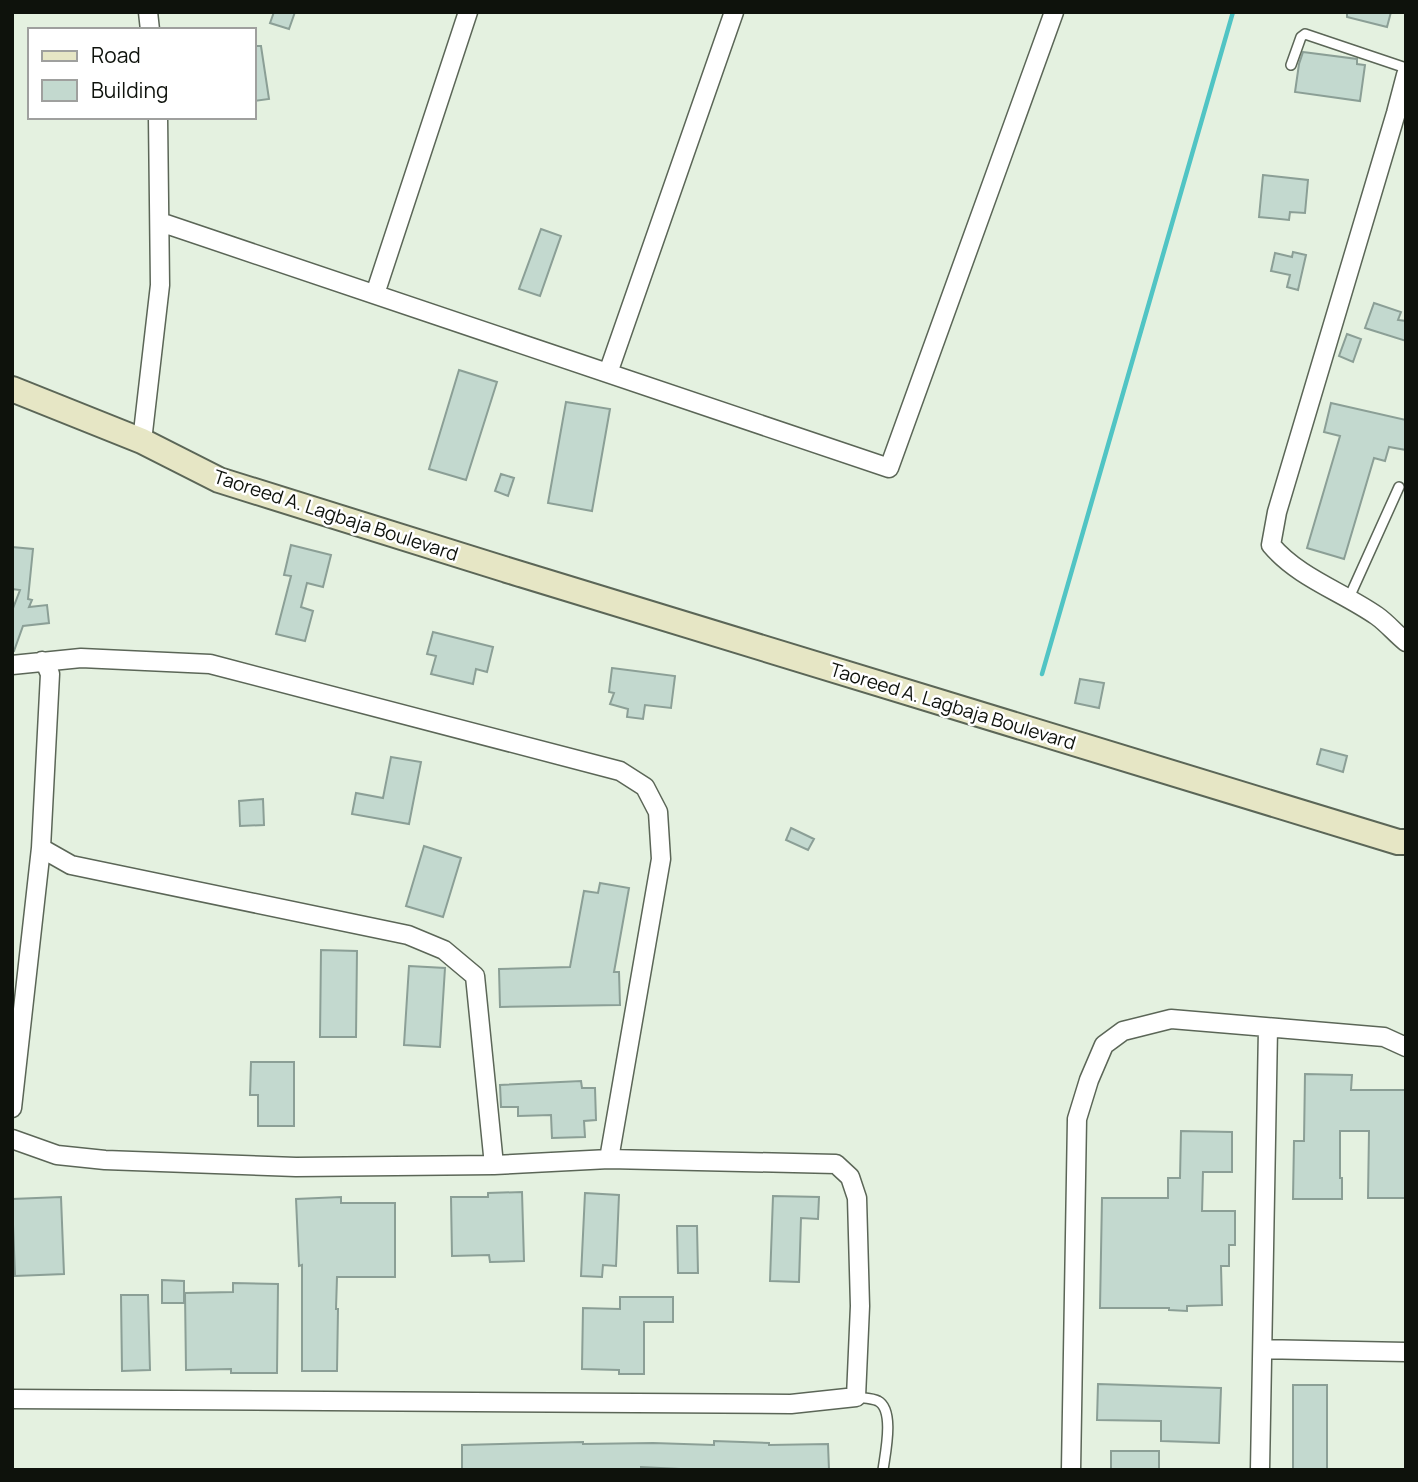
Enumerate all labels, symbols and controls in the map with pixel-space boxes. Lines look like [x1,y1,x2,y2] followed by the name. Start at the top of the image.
[28,28,256,119] legend
[91,41,141,69] text: Road
[91,76,168,104] text: Building
[210,463,462,567] street label: Taoreed A. Lagbaja Boulevard
[827,656,1079,756] street label: Taoreed A. Lagbaja Boulevard

